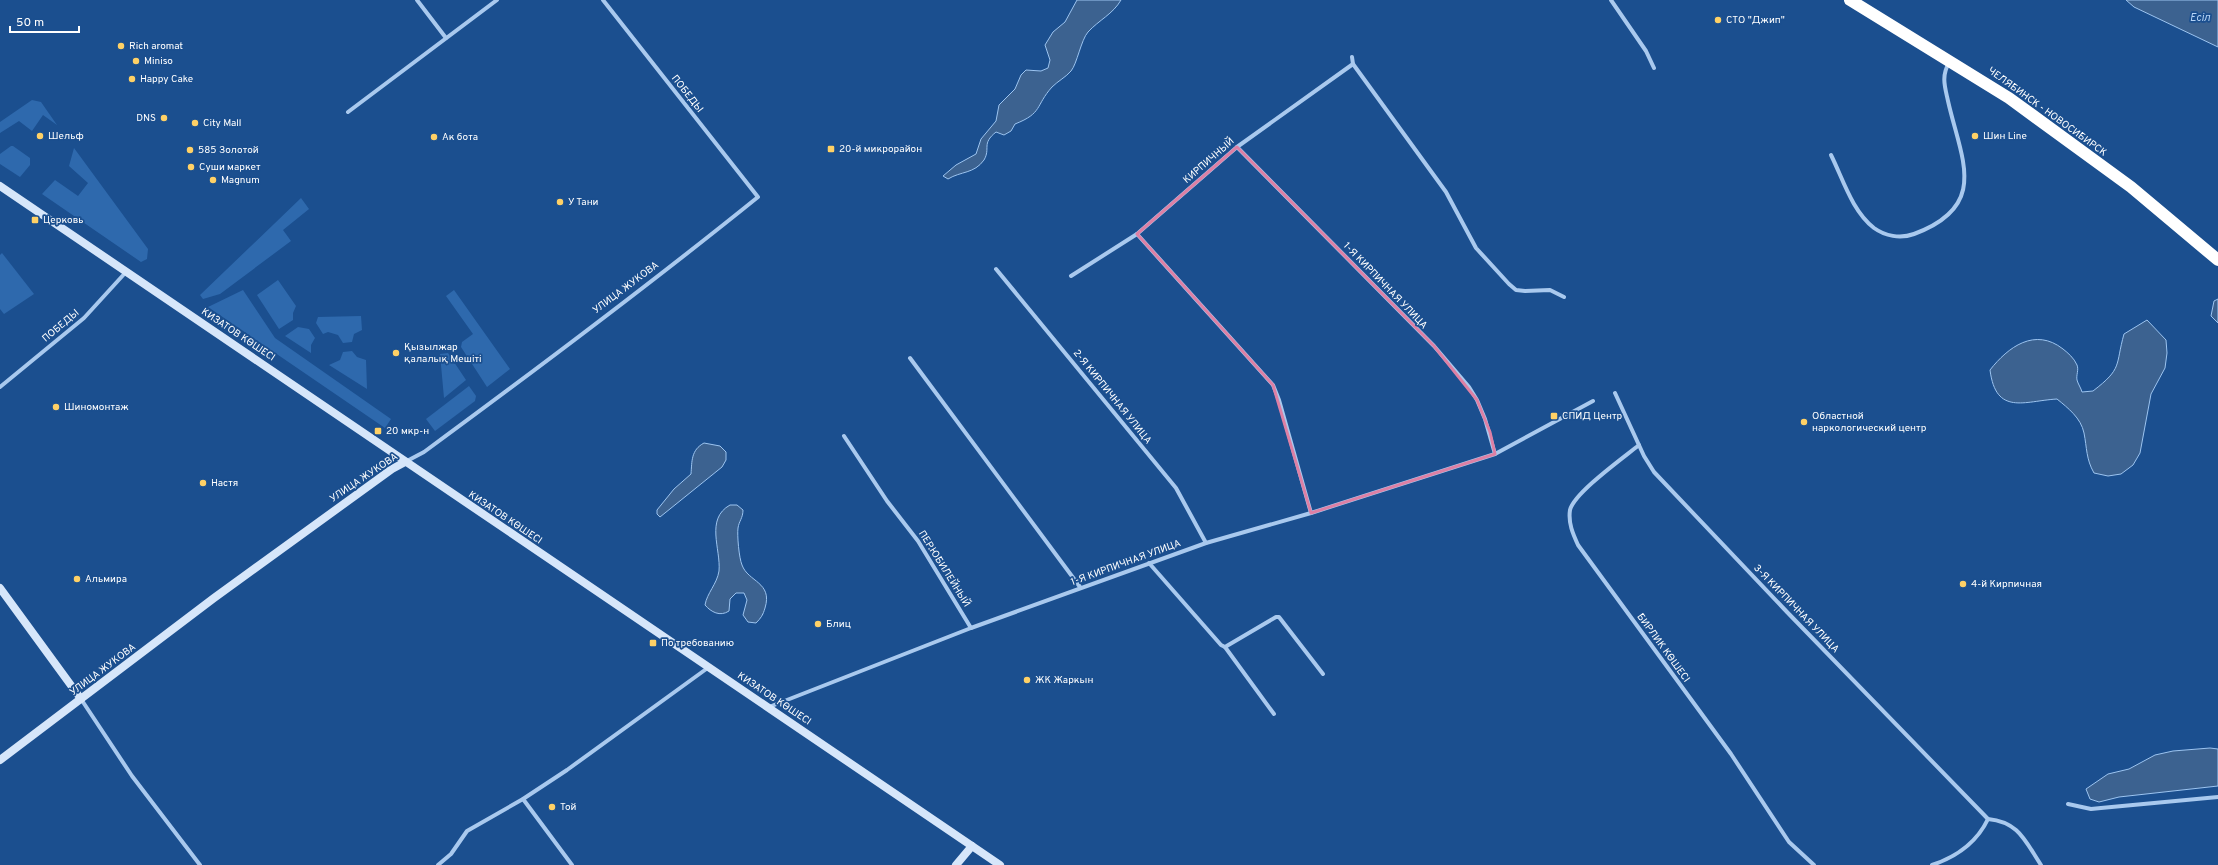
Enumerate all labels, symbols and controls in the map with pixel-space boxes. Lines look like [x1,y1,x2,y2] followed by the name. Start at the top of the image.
[10,8,79,34] scale bar
[2190,11,2211,25] water label: Есіл
[1726,14,1785,27] place label: СТО "Джип"
[16,15,44,31] text: 50 m
[1713,15,1723,25] marker: СТО "Джип"
[129,40,183,53] place label: Rich aromat
[116,41,126,51] marker: Rich aromat
[144,55,173,68] place label: Miniso
[131,56,141,66] marker: Miniso
[1985,64,2109,160] street label: ЧЕЛЯБИНСК - НОВОСИБИРСК
[668,72,706,116] street label: ПОБЕДЫ
[140,73,193,86] place label: Happy Cake
[127,74,137,84] marker: Happy Cake
[136,112,156,125] place label: DNS
[159,113,169,123] marker: DNS
[203,117,242,130] place label: City Mall
[190,118,200,128] marker: City Mall
[48,130,84,143] place label: Шельф
[1983,130,2027,143] place label: Шин Line
[35,131,45,141] marker: Шельф
[442,131,478,144] place label: Ак бота
[1970,131,1980,141] marker: Шин Line
[429,132,439,142] marker: Ак бота
[1181,135,1237,187] street label: КИРПИЧНЫЙ
[839,143,922,156] place label: 20-й микрорайон
[198,144,259,157] place label: 585 Золотой
[826,144,836,154] marker: 20-й микрорайон
[185,145,195,155] marker: 585 Золотой
[199,161,261,174] place label: Суши маркет
[186,162,196,172] marker: Суши маркет
[221,174,260,187] place label: Magnum
[208,175,218,185] marker: Magnum
[568,196,599,209] place label: У Тани
[555,197,565,207] marker: У Тани
[43,214,84,227] place label: Церковь
[30,215,40,225] marker: Церковь
[1340,240,1430,332] street label: 1-Я КИРПИЧНАЯ УЛИЦА
[590,259,662,317] street label: УЛИЦА ЖУКОВА
[199,306,277,364] street label: КИЗАТОВ КӨШЕСІ
[40,307,82,345] street label: ПОБЕДЫ
[404,341,482,366] place label: Қызылжар қалалық Мешіті
[1070,347,1154,447] street label: 2-Я КИРПИЧНАЯ УЛИЦА
[391,348,401,358] marker: Қызылжар қалалық Мешіті
[64,401,129,414] place label: Шиномонтаж
[51,402,61,412] marker: Шиномонтаж
[1562,410,1623,423] place label: СПИД Центр
[1812,410,1927,435] place label: Областной наркологический центр
[1549,411,1559,421] marker: СПИД Центр
[1799,417,1809,427] marker: Областной наркологический центр
[386,425,429,438] place label: 20 мкр-н
[373,426,383,436] marker: 20 мкр-н
[327,450,401,506] street label: УЛИЦА ЖУКОВА
[211,477,238,490] place label: Настя
[198,478,208,488] marker: Настя
[466,489,544,547] street label: КИЗАТОВ КӨШЕСІ
[915,528,973,610] street label: ПЕР.ЮБИЛЕЙНЫЙ
[1069,537,1183,589] street label: 1-Я КИРПИЧНАЯ УЛИЦА
[1750,562,1842,656] street label: 3-Я КИРПИЧНАЯ УЛИЦА
[85,573,127,586] place label: Альмира
[72,574,82,584] marker: Альмира
[1971,578,2042,591] place label: 4-й Кирпичная
[1958,579,1968,589] marker: 4-й Кирпичная
[1634,611,1692,685] street label: БИРЛИК КӨШЕСІ
[826,618,851,631] place label: Блиц
[813,619,823,629] marker: Блиц
[661,637,734,650] place label: По требованию
[648,638,658,648] marker: По требованию
[67,641,139,699] street label: УЛИЦА ЖУКОВА
[735,670,813,728] street label: КИЗАТОВ КӨШЕСІ
[1035,674,1093,687] place label: ЖК Жаркын
[1022,675,1032,685] marker: ЖК Жаркын
[560,801,577,814] place label: Той
[547,802,557,812] marker: Той

